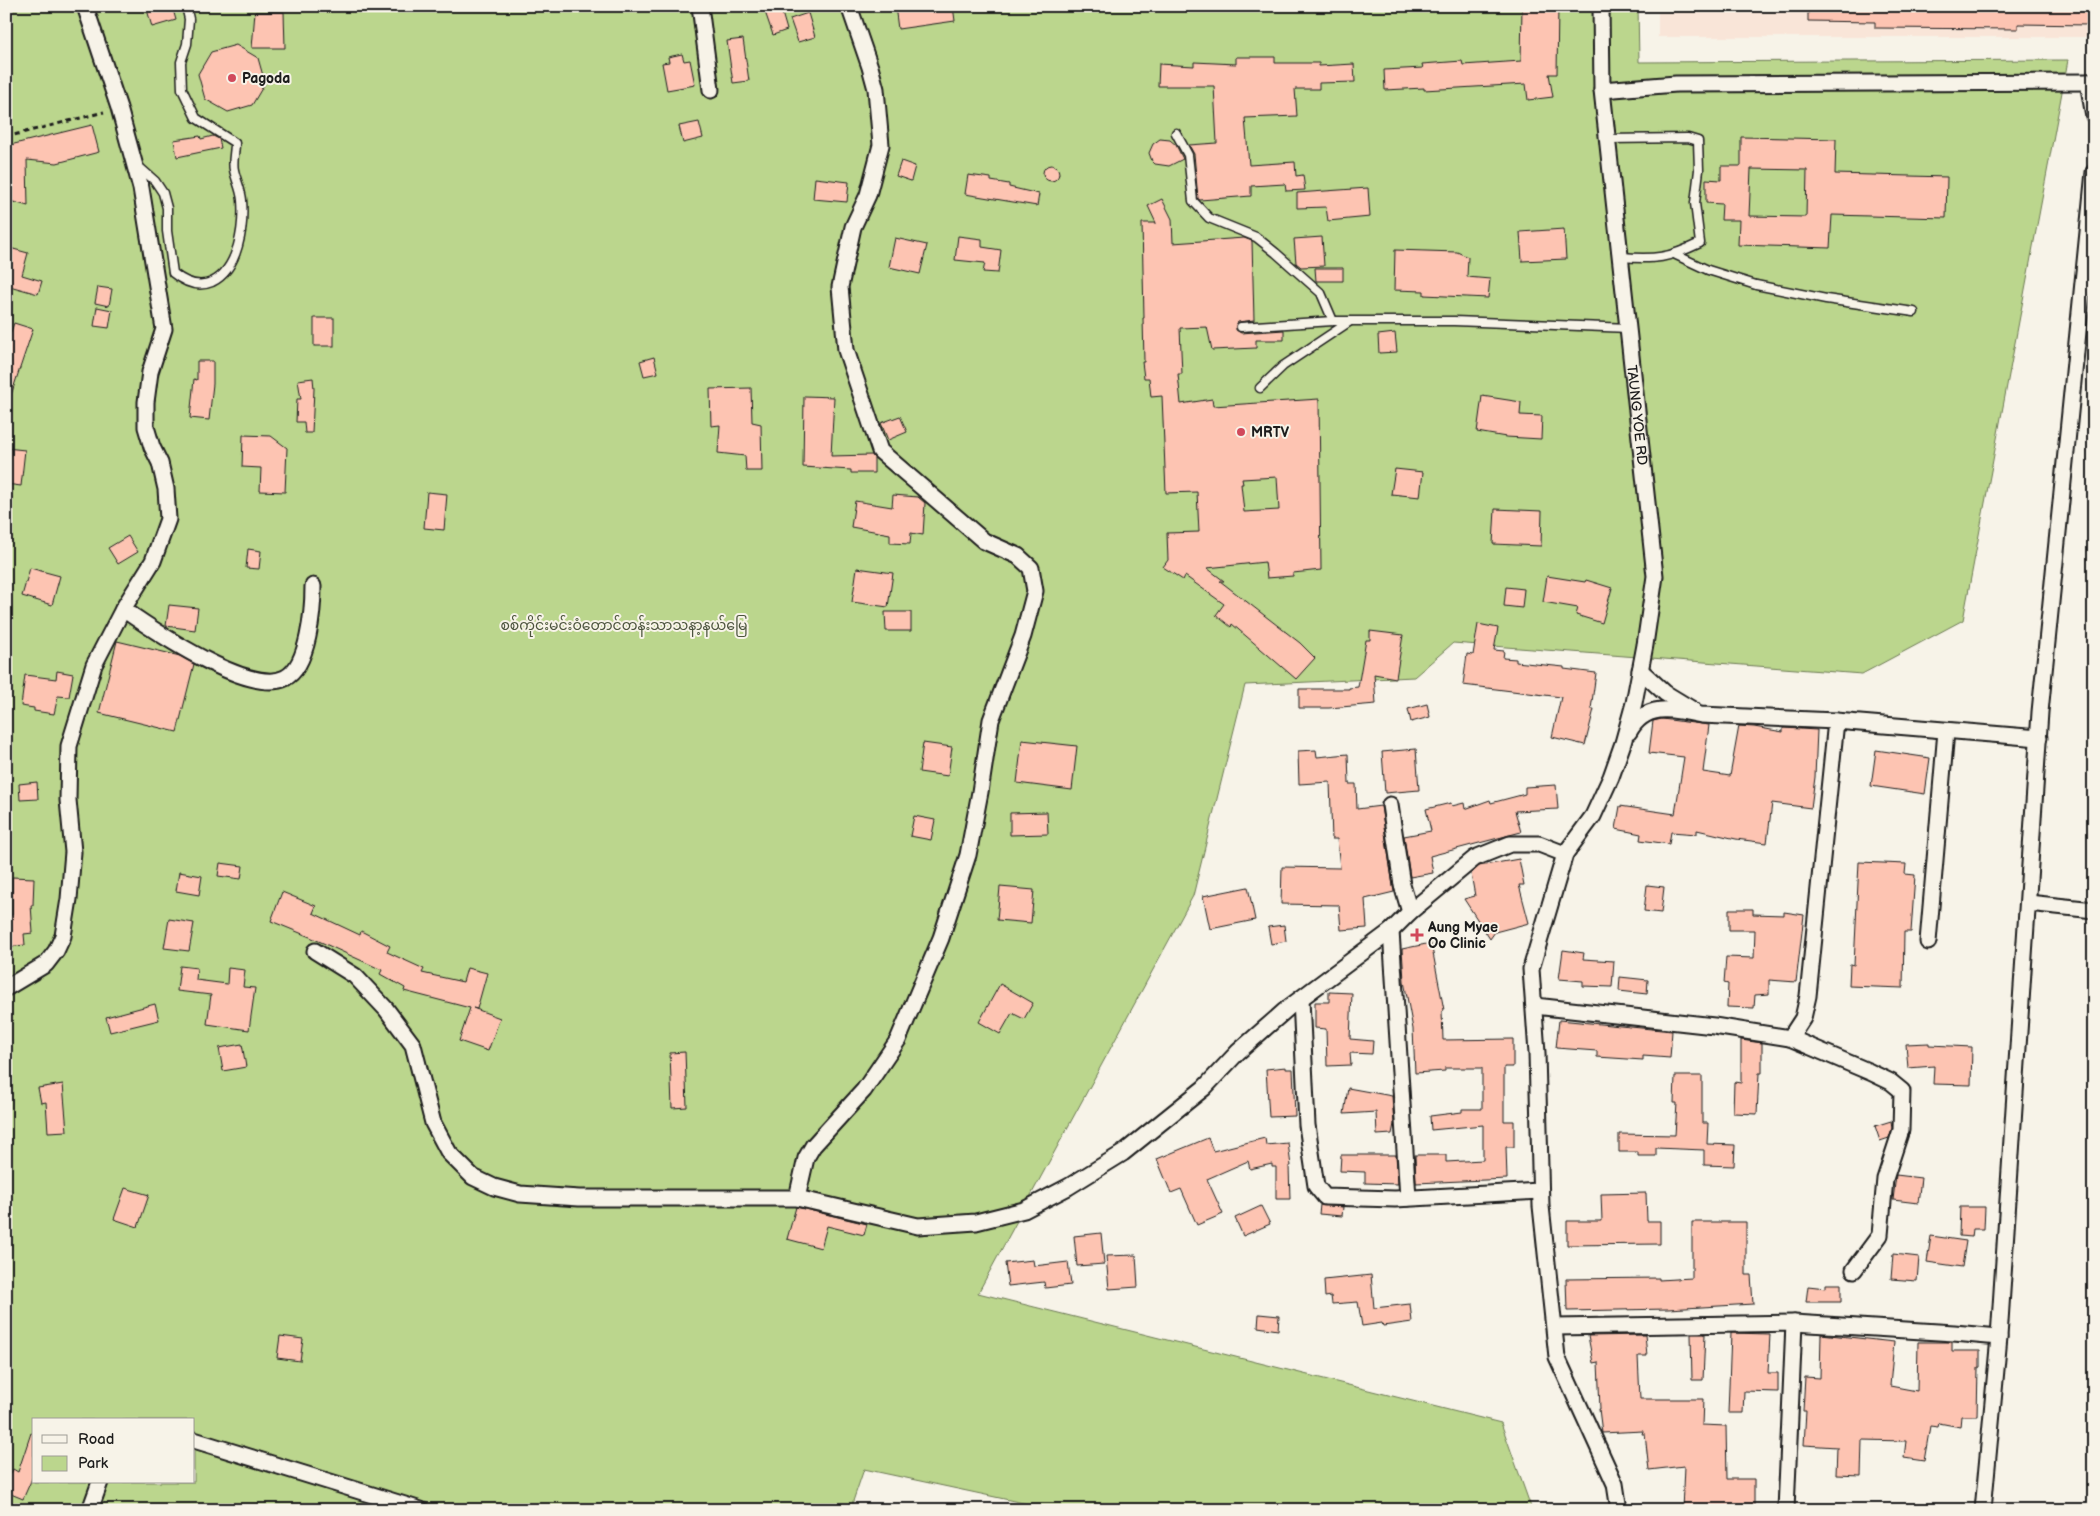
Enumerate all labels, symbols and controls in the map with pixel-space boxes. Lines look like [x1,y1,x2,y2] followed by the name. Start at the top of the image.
[242,70,290,87] place label: Pagoda
[226,72,238,84] marker: Pagoda
[1623,364,1651,466] street label: TAUNG YOE RD
[1251,424,1290,441] place label: MRTV
[1235,426,1247,438] marker: MRTV
[500,615,748,637] park label: စစ်ကိုင်းမင်းဝံတောင်တန်းသာသနာ့နယ်မြေ
[1427,919,1498,952] place label: Aung Myae Oo Clinic
[1410,928,1424,942] marker: Aung Myae Oo Clinic
[32,1418,195,1484] legend
[78,1430,114,1449] text: Road
[78,1454,109,1473] text: Park

